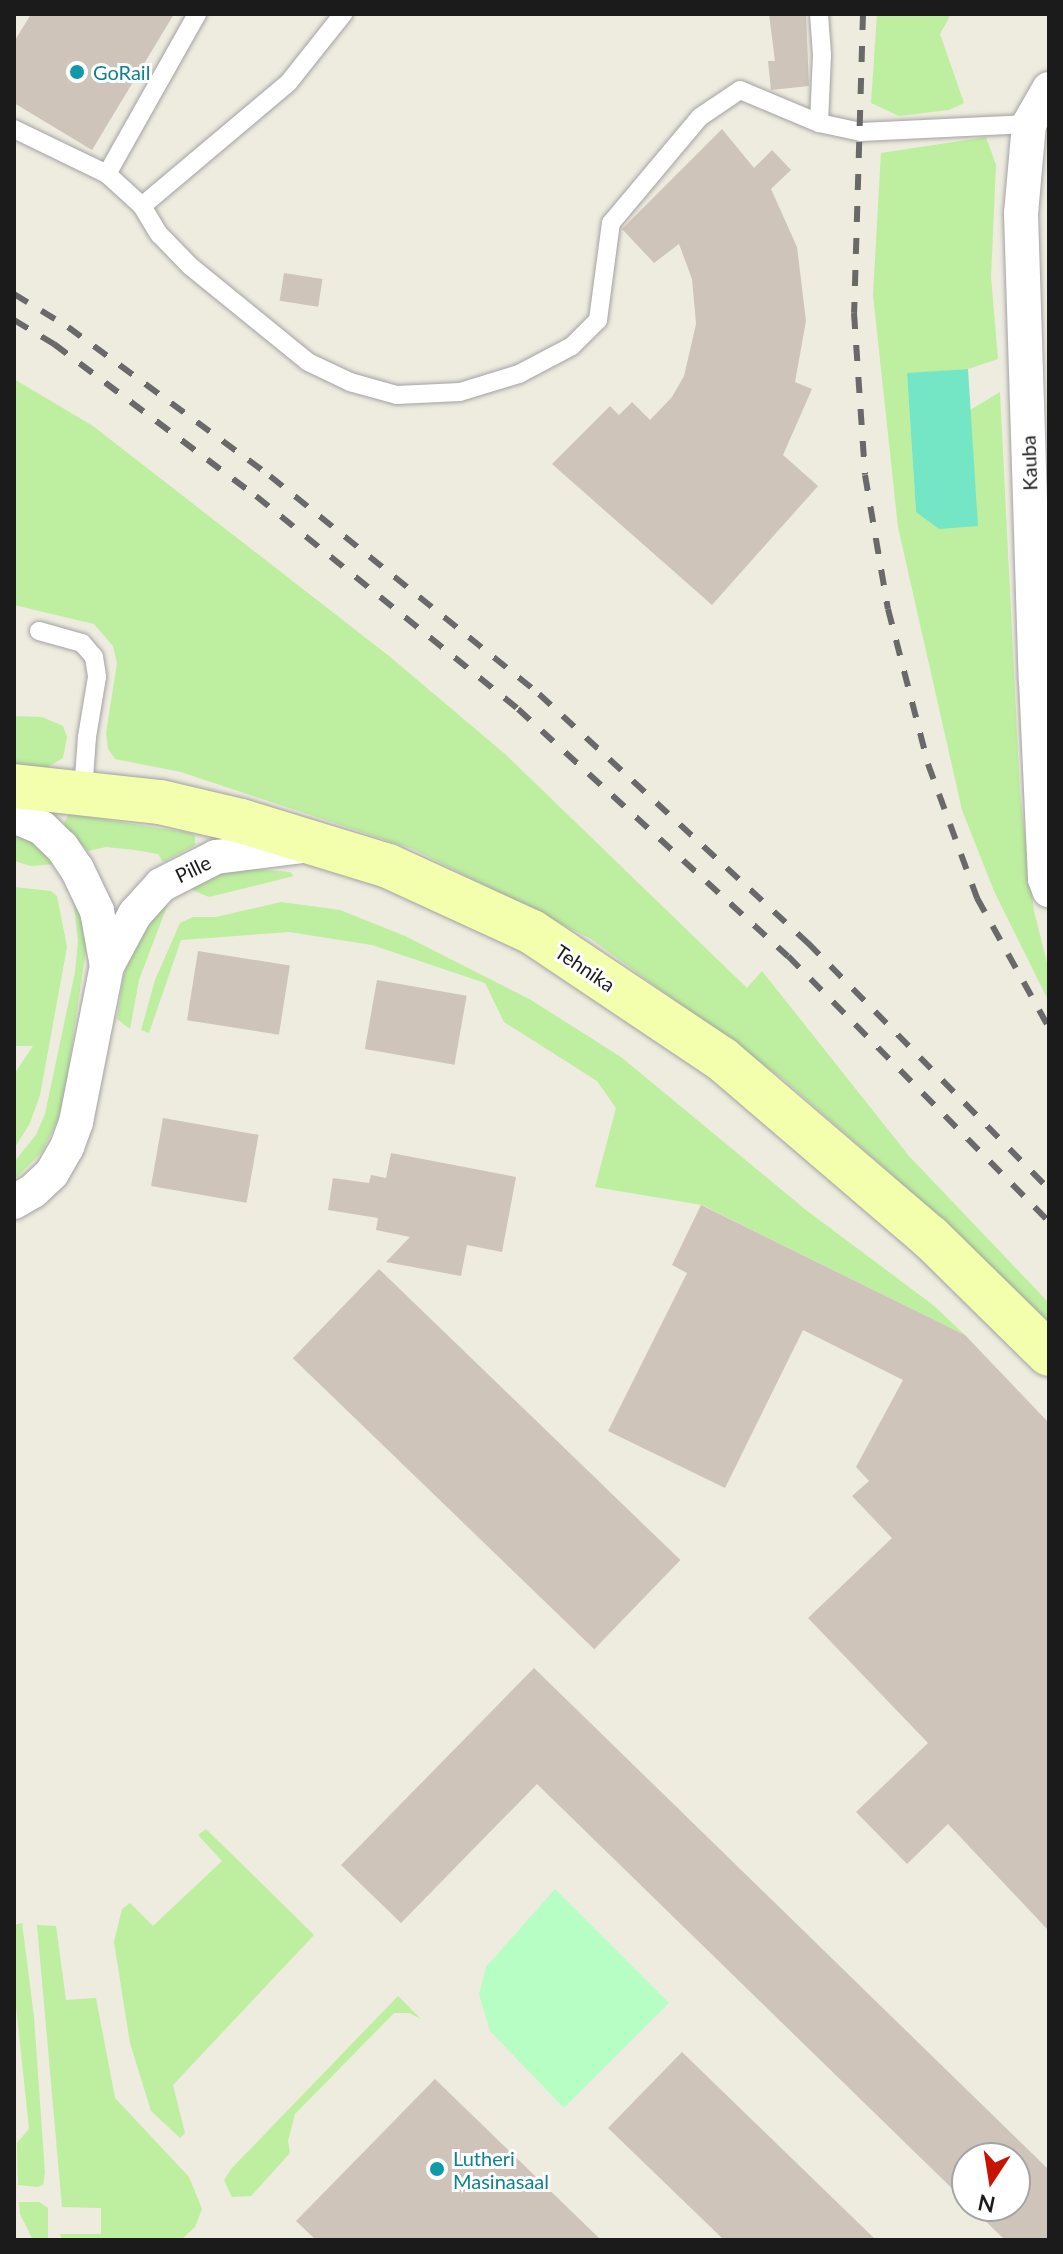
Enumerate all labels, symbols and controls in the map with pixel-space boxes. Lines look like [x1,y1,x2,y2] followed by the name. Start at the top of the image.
[93,60,150,84] place label: GoRail
[68,63,86,81] marker: GoRail
[1016,435,1042,491] street label: Kauba
[171,850,215,888] street label: Pille
[550,939,620,997] street label: Tehnika
[951,2142,1031,2222] north arrow
[453,2146,549,2193] place label: Lutheri Masinasaal
[428,2160,446,2178] marker: Lutheri Masinasaal
[975,2189,997,2219] text: N

